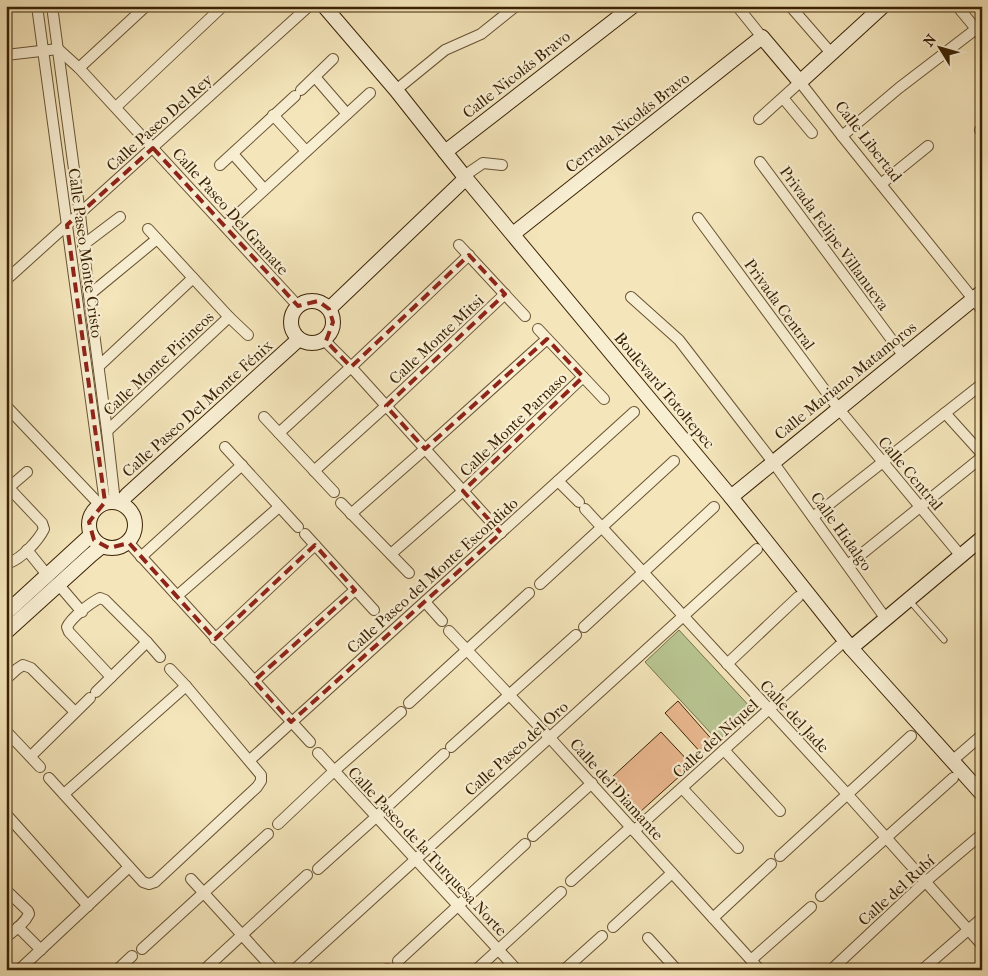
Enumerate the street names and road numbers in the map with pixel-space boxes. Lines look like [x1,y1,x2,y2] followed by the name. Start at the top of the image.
[459,27,574,122] street label: Calle Nicolás Bravo
[562,68,693,177] street label: Cerrada Nicolás Bravo
[102,69,217,175] street label: Calle Paseo Del Rey
[831,97,906,186] street label: Calle Libertad
[169,144,293,279] street label: Calle Paseo Del Granate
[776,162,894,315] street label: Privada Felipe Villanueva
[64,167,107,339] street label: Calle Paseo Monte Cristo
[740,255,819,354] street label: Privada Central
[385,290,488,388] street label: Calle Monte Mitsi
[99,307,218,419] street label: Calle Monte Pirineos
[771,317,920,443] street label: Calle Mariano Matamoros
[610,328,719,452] street label: Boulevard Totoltepec
[118,335,277,481] street label: Calle Paseo Del Monte Fénix
[456,368,571,480] street label: Calle Monte Parnaso
[874,433,947,515] street label: Calle Central
[807,488,876,574] street label: Calle Hidalgo
[343,493,522,657] street label: Calle Paseo del Monte Escondido
[756,676,833,757] street label: Calle del Jade
[669,695,762,782] street label: Calle del Níquel
[461,697,572,800] street label: Calle Paseo del Oro
[566,734,667,844] street label: Calle del Diamante
[344,763,511,940] street label: Calle Paseo de la Turquesa Norte
[854,851,939,930] street label: Calle del Rubí

